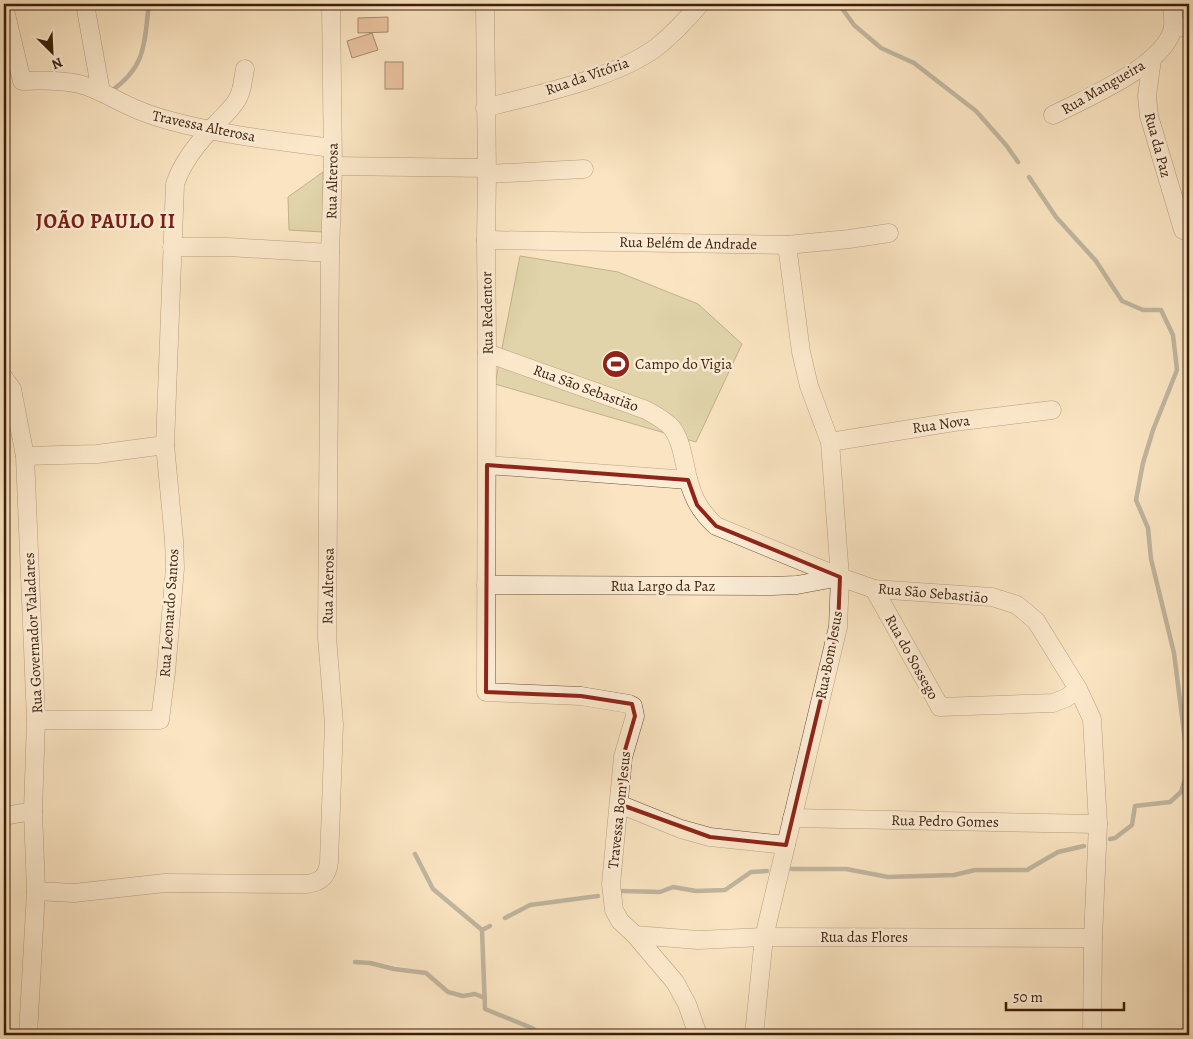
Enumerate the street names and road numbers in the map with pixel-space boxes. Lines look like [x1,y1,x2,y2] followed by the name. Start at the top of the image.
[543,52,631,100] street label: Rua da Vitória
[1057,55,1149,119] street label: Rua Mangueira
[151,105,257,147] street label: Travessa Alterosa
[1140,110,1176,180] street label: Rua da Paz
[321,142,343,220] street label: Rua Alterosa
[619,232,757,254] street label: Rua Belém de Andrade
[476,271,498,355] street label: Rua Redentor
[531,360,641,416] street label: Rua São Sebastião
[911,410,971,438] street label: Rua Nova
[317,547,339,625] street label: Rua Alterosa
[155,548,183,678] street label: Rua Leonardo Santos
[19,552,47,714] street label: Rua Governador Valadares
[611,576,716,596] street label: Rua Largo da Paz
[877,578,989,608] street label: Rua São Sebastião
[811,609,847,701] street label: Rua Bom Jesus
[880,611,944,703] street label: Rua do Sossego
[603,750,635,870] street label: Travessa Bom Jesus
[891,810,999,832] street label: Rua Pedro Gomes
[820,927,908,947] street label: Rua das Flores

